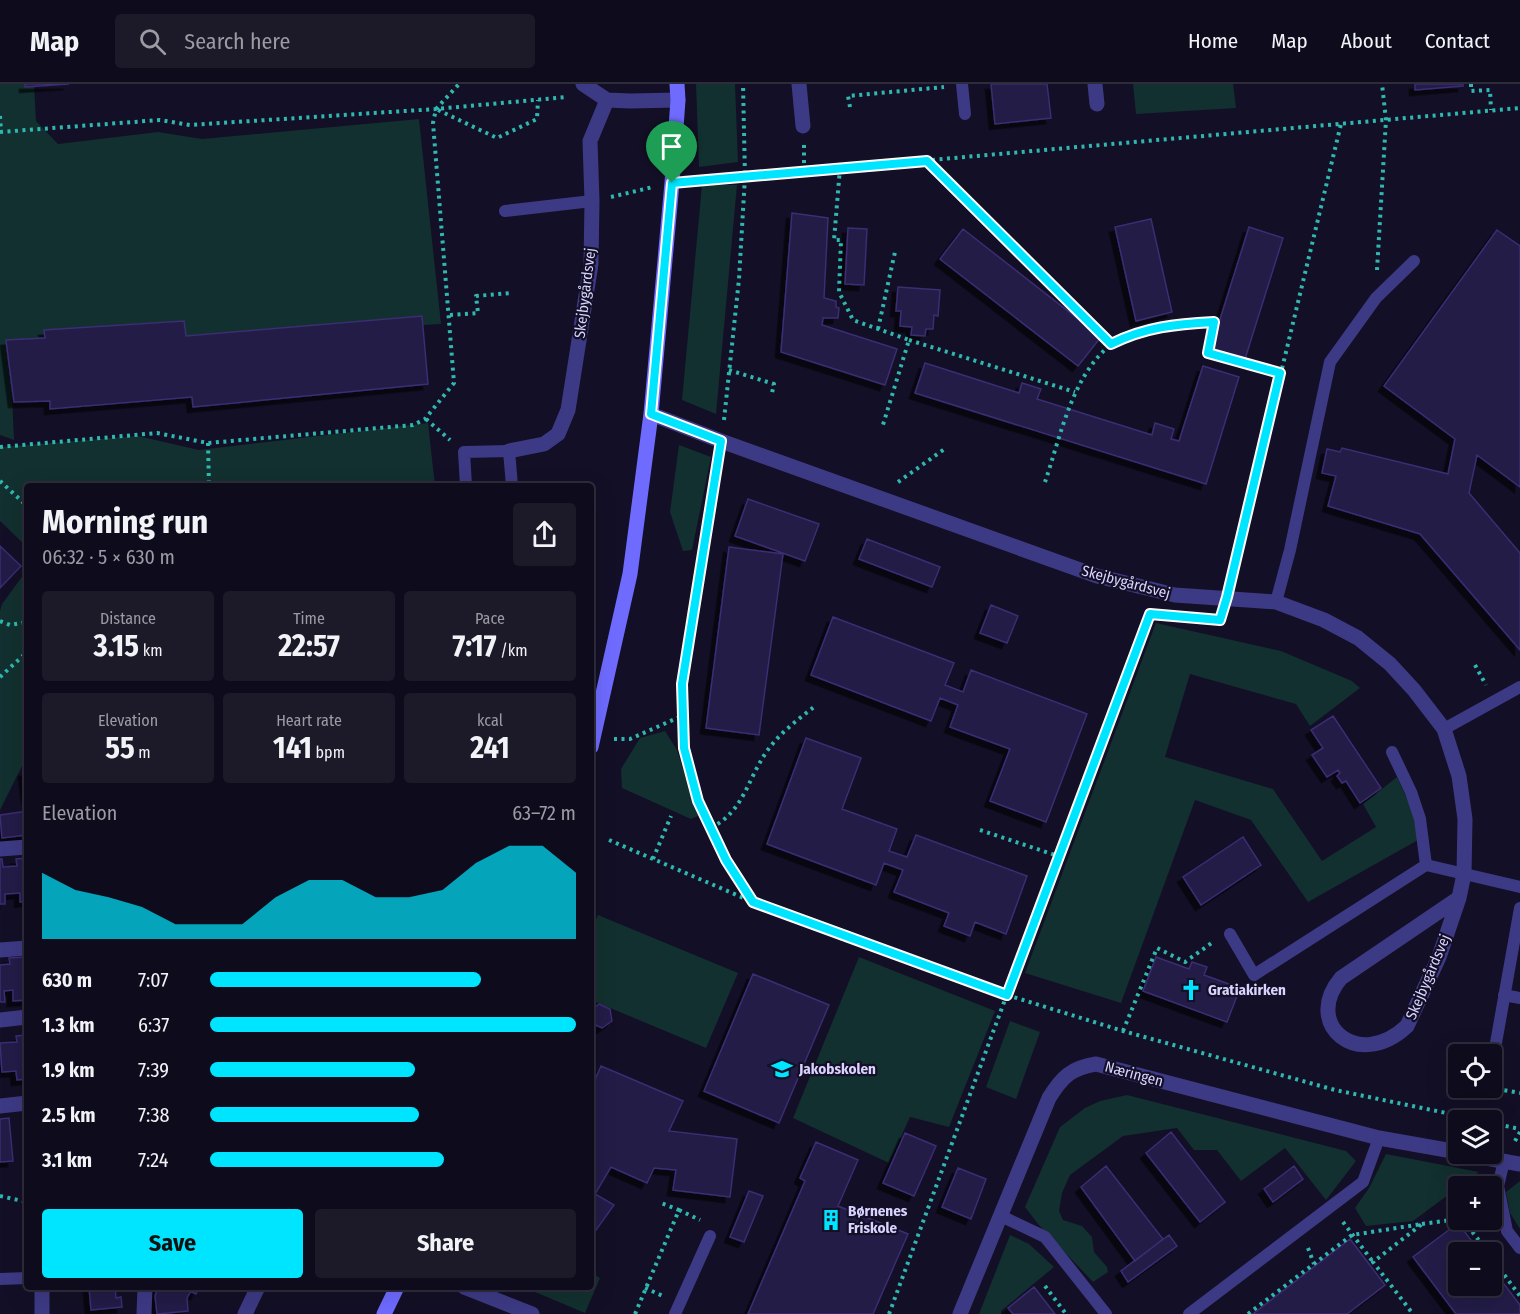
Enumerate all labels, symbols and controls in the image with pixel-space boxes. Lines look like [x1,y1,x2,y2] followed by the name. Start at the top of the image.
[115,14,535,68] search box
[30,25,79,58] text: Map
[136,25,169,58] icon: search
[184,28,290,55] text: Search here
[1188,28,1238,54] text: Home
[1271,28,1308,54] text: Map
[1341,28,1392,54] text: About
[1425,28,1490,54] text: Contact
[646,121,697,183] pin
[655,130,688,163] icon: arrive
[571,247,599,339] street label: Skejbygårdsvej
[42,502,208,542] text: Morning run
[513,503,576,566] button: share
[42,545,175,569] text: 06:32 · 5 × 630 m
[1080,562,1172,602] street label: Skejbygårdsvej
[100,609,156,628] text: Distance
[293,609,325,628] text: Time
[475,609,505,628] text: Pace
[93,628,139,664] text: 3.15
[278,628,340,664] text: 22:57
[452,628,497,664] text: 7:17
[139,641,163,660] text: km
[497,641,528,660] text: /km
[98,711,158,730] text: Elevation
[276,711,342,730] text: Heart rate
[477,711,503,730] text: kcal
[105,730,135,766] text: 55
[273,730,312,766] text: 141
[470,730,510,766] text: 241
[135,743,151,762] text: m
[312,743,345,762] text: bpm
[42,801,117,825] text: Elevation
[512,801,576,825] text: 63–72 m
[1402,932,1454,1022] street label: Skejbygårdsvej
[42,968,92,992] text: 630 m
[138,968,169,992] text: 7:07
[1179,978,1203,1002] church icon: Gratiakirken
[1208,981,1286,999] place label: Gratiakirken
[42,1013,94,1037] text: 1.3 km
[138,1013,169,1037] text: 6:37
[1448,1044,1502,1296] map controls
[1448,1044,1502,1098] button: locate
[770,1057,794,1081] school or university icon: Jakobskolen
[42,1058,95,1082] text: 1.9 km
[138,1058,169,1082] text: 7:39
[1103,1058,1165,1090] street label: Næringen
[798,1060,876,1078] place label: Jakobskolen
[42,1103,95,1127] text: 2.5 km
[138,1103,170,1127] text: 7:38
[1448,1110,1502,1164] button: layers
[42,1148,92,1172] text: 3.1 km
[138,1148,168,1172] text: 7:24
[1448,1176,1502,1230] button: +
[848,1202,908,1237] place label: Børnenes Friskole
[819,1208,843,1232] building icon: Børnenes Friskole
[42,1209,303,1278] button: Save
[315,1209,576,1278] button: Share
[1448,1242,1502,1296] button: −

